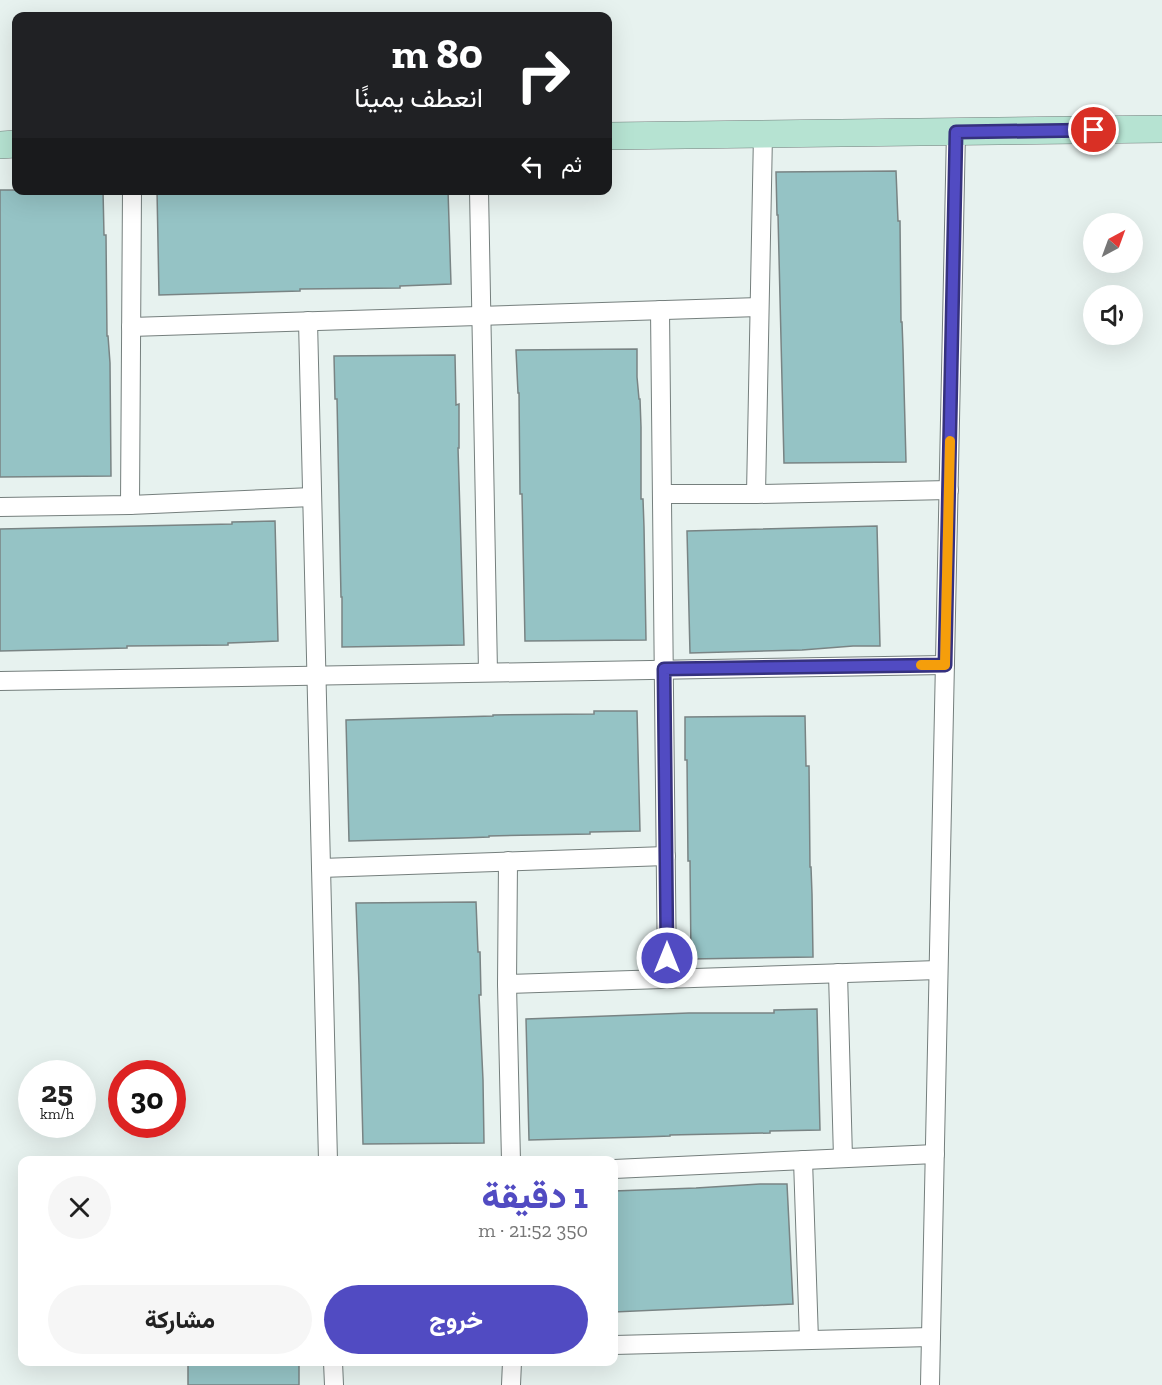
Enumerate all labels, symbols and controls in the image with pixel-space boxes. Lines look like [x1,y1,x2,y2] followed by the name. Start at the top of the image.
[392,28,483,79] text: 80 m
[504,36,582,114] icon: right
[354,82,483,114] text: انعطف يمينًا
[1068,104,1119,155] pin
[1077,113,1110,146] icon: arrive
[516,150,549,183] icon: left
[561,151,582,178] text: ثم
[1083,213,1143,273] north arrow
[1083,213,1143,345] map controls
[1083,285,1143,345] button: sound
[635,926,699,990] position arrow
[108,1060,186,1138] speed limit sign: 30
[41,1074,73,1110] text: 25
[40,1105,74,1123] text: km/h
[481,1174,588,1217] text: 1 دقيقة
[48,1176,111,1239] button: close
[478,1218,588,1242] text: 350 m · 21:52
[48,1285,312,1354] button: مشاركة
[324,1285,588,1354] button: خروج

